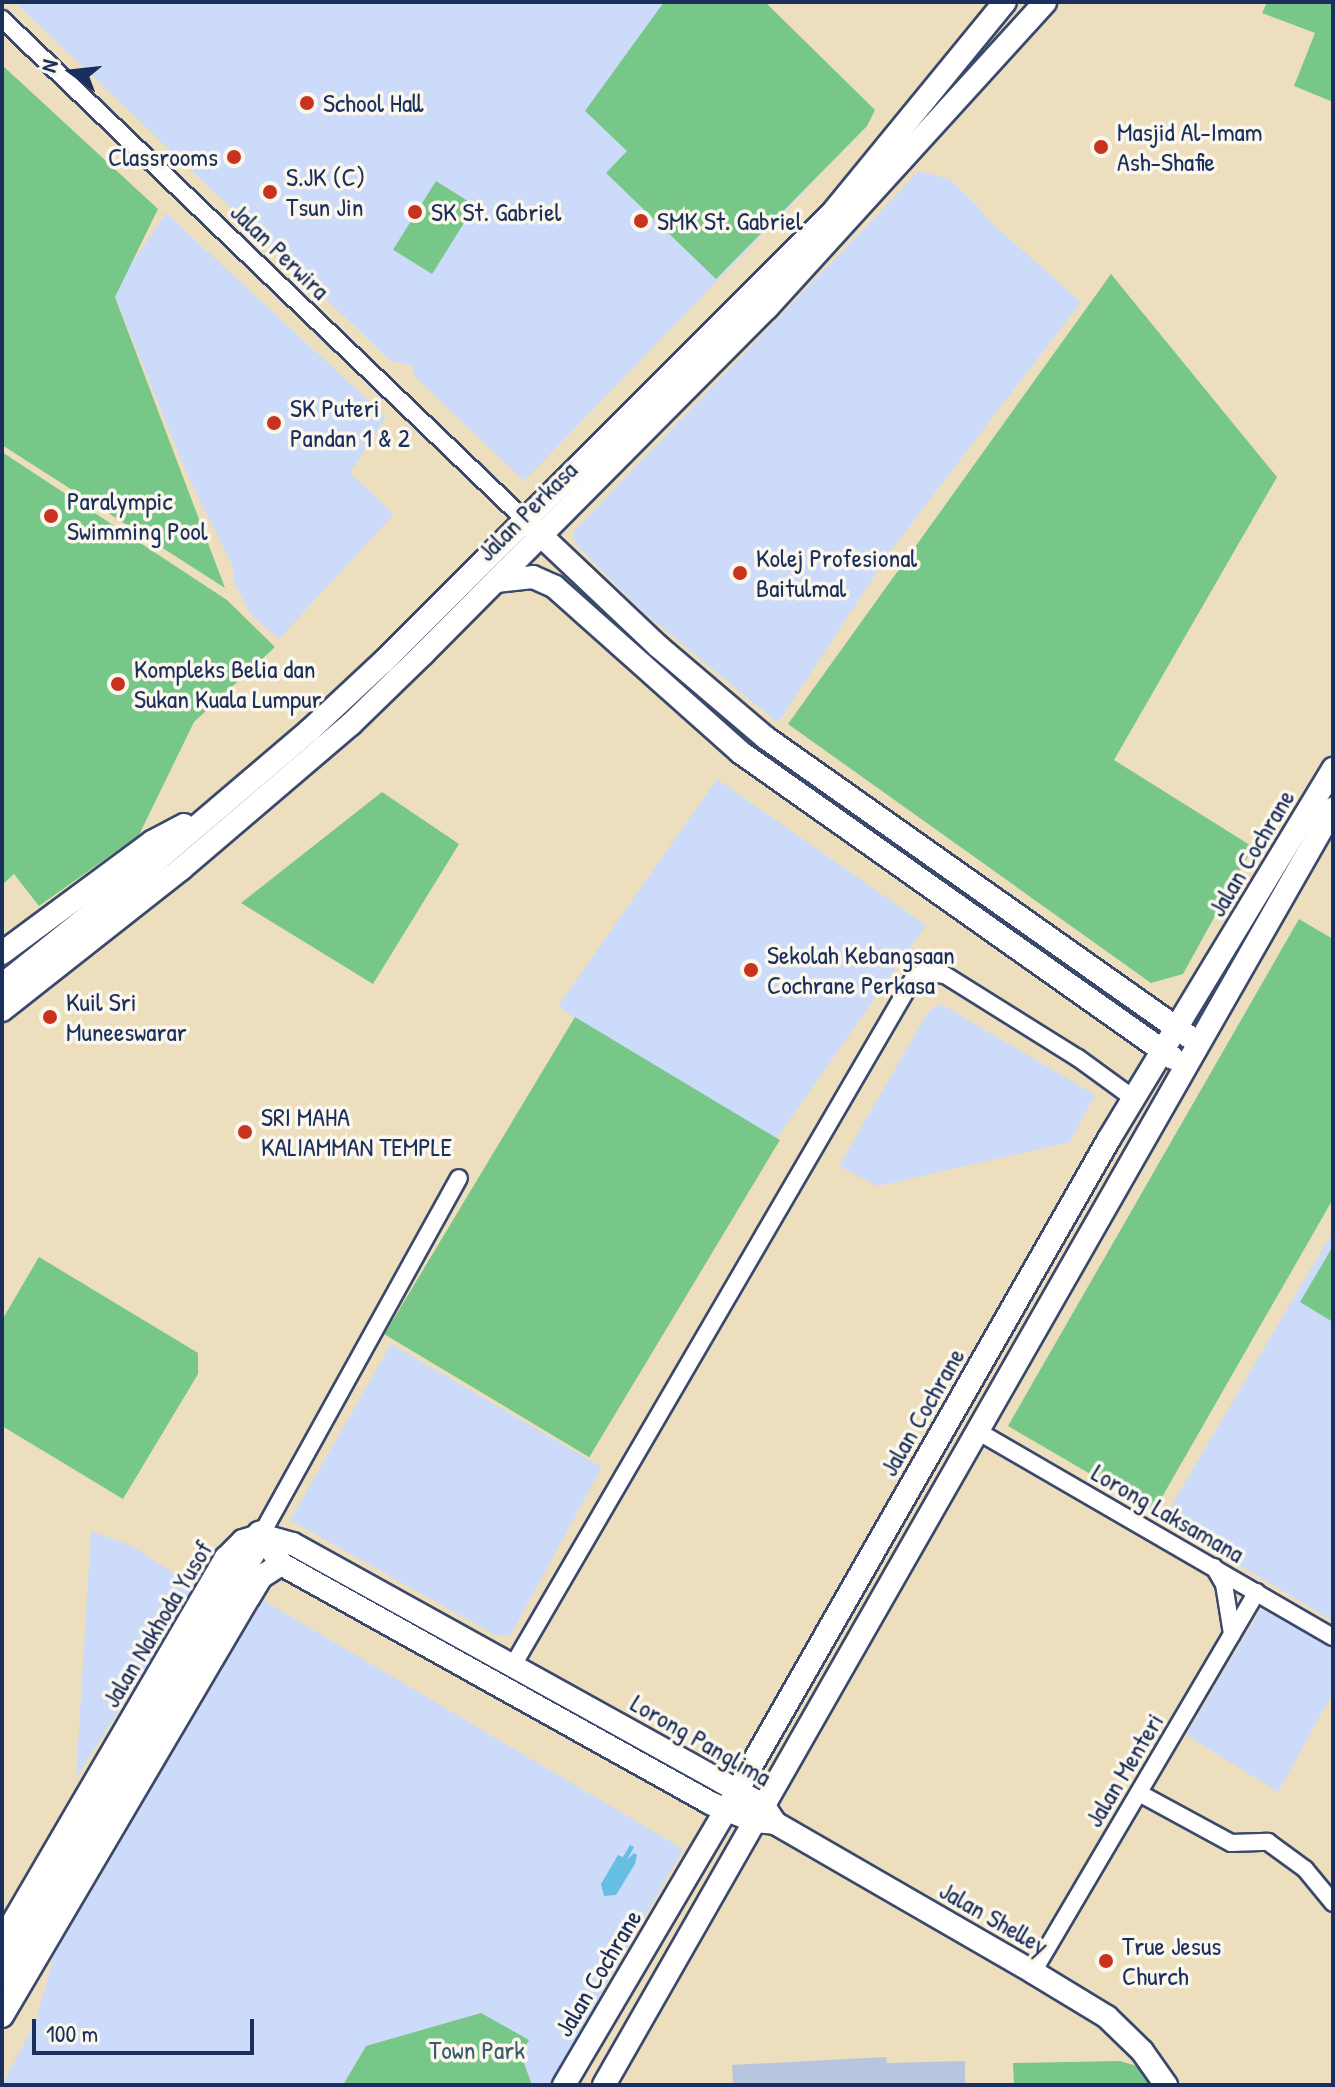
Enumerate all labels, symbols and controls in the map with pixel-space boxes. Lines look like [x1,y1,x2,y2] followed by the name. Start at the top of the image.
[32,32,112,112] north arrow
[33,56,65,75] text: N
[323,87,423,119] place label: School Hall
[298,94,316,112] marker: School Hall
[1117,116,1262,178] place label: Masjid Al-Imam Ash-Shafie
[1092,138,1110,156] marker: Masjid Al-Imam Ash-Shafie
[108,141,218,173] place label: Classrooms
[225,148,243,166] marker: Classrooms
[286,161,365,222] place label: S.JK (C) Tsun Jin
[261,183,279,201] marker: S.JK (C) Tsun Jin
[224,196,336,306] street label: Jalan Perwira
[431,196,561,228] place label: SK St. Gabriel
[406,203,424,221] marker: SK St. Gabriel
[657,205,803,237] place label: SMK St. Gabriel
[632,212,650,230] marker: SMK St. Gabriel
[290,392,410,454] place label: SK Puteri Pandan 1 & 2
[265,414,283,432] marker: SK Puteri Pandan 1 & 2
[470,454,584,568] street label: Jalan Perkasa
[67,485,208,546] place label: Paralympic Swimming Pool
[42,507,60,525] marker: Paralympic Swimming Pool
[756,542,917,604] place label: Kolej Profesional Baitulmal
[731,564,749,582] marker: Kolej Profesional Baitulmal
[134,653,322,714] place label: Kompleks Belia dan Sukan Kuala Lumpur
[109,675,127,693] marker: Kompleks Belia dan Sukan Kuala Lumpur
[1201,784,1301,922] street label: Jalan Cochrane
[767,939,955,1000] place label: Sekolah Kebangsaan Cochrane Perkasa
[742,961,760,979] marker: Sekolah Kebangsaan Cochrane Perkasa
[66,986,187,1048] place label: Kuil Sri Muneeswarar
[41,1008,59,1026] marker: Kuil Sri Muneeswarar
[261,1101,452,1162] place label: SRI MAHA KALIAMMAN TEMPLE
[236,1123,254,1141] marker: SRI MAHA KALIAMMAN TEMPLE
[873,1342,971,1482] street label: Jalan Cochrane
[1086,1457,1250,1569] street label: Lorong Laksamana
[95,1535,219,1713] street label: Jalan Nakhoda Yusof
[625,1687,777,1793] street label: Lorong Panglima
[1078,1707,1170,1833] street label: Jalan Menteri
[934,1874,1054,1962] street label: Jalan Shelley
[548,1904,648,2042] street label: Jalan Cochrane
[1122,1930,1221,1992] place label: True Jesus Church
[1097,1952,1115,1970] marker: True Jesus Church
[36,2003,258,2053] scale bar
[46,2017,98,2049] text: 100 m
[429,2034,525,2066] park label: Town Park

